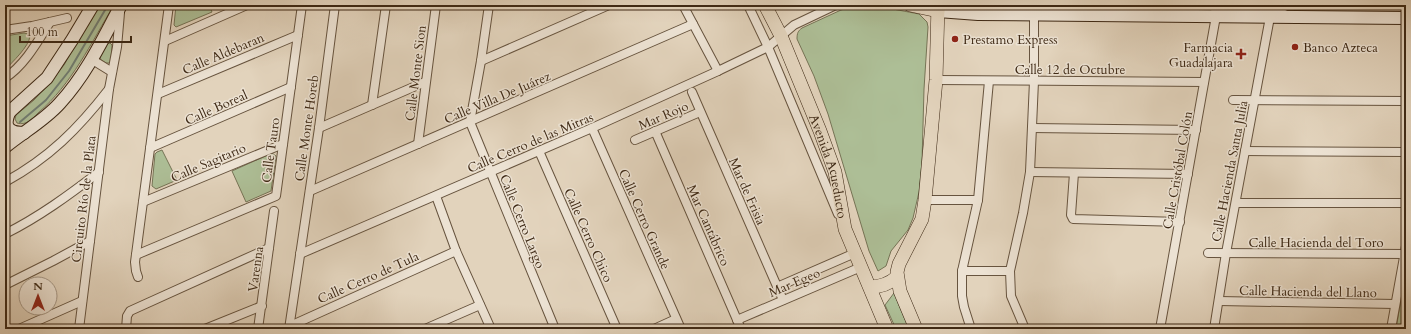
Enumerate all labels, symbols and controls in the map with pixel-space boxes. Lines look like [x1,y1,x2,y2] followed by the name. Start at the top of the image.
[20,18,131,44] scale bar
[26,24,59,40] text: 100 m
[401,24,431,122] street label: Calle Monte Sion
[180,28,268,79] street label: Calle Aldebaran
[963,31,1058,49] place label: Prestamo Express
[950,34,960,44] marker: Prestamo Express
[1169,39,1233,72] place label: Farmacia Guadalajara
[1303,39,1378,57] place label: Banco Azteca
[1290,42,1300,52] marker: Banco Azteca
[1236,49,1246,59] marker: Farmacia Guadalajara
[1015,61,1125,79] street label: Calle 12 de Octubre
[441,67,554,128] street label: Calle Villa De Juárez
[291,74,323,182] street label: Calle Monte Horeb
[182,86,251,130] street label: Calle Boreal
[636,97,691,135] street label: Mar Rojo
[1207,99,1253,243] street label: Calle Hacienda Santa Julia
[465,108,596,178] street label: Calle Cerro de las Mitras
[1159,109,1197,231] street label: Calle Cristóbal Colón
[804,112,851,220] street label: Avenida Acueducto
[258,116,284,184] street label: Calle Tauro
[67,134,101,264] street label: Circuito Río de la Plata
[168,139,249,187] street label: Calle Sagitario
[724,155,770,228] street label: Mar de Frisia
[614,166,674,273] street label: Calle Cerro Grande
[495,172,549,271] street label: Calle Cerro Largo
[682,182,734,269] street label: Mar Cantábrico
[559,186,617,285] street label: Calle Cerro Chico
[1249,234,1383,252] street label: Calle Hacienda del Toro
[244,245,268,293] street label: Varenna
[315,247,422,308] street label: Calle Cerro de Tula
[766,264,823,302] street label: Mar Egeo
[18,276,58,316] north arrow
[33,279,43,294] text: N
[1239,282,1377,302] street label: Calle Hacienda del Llano

